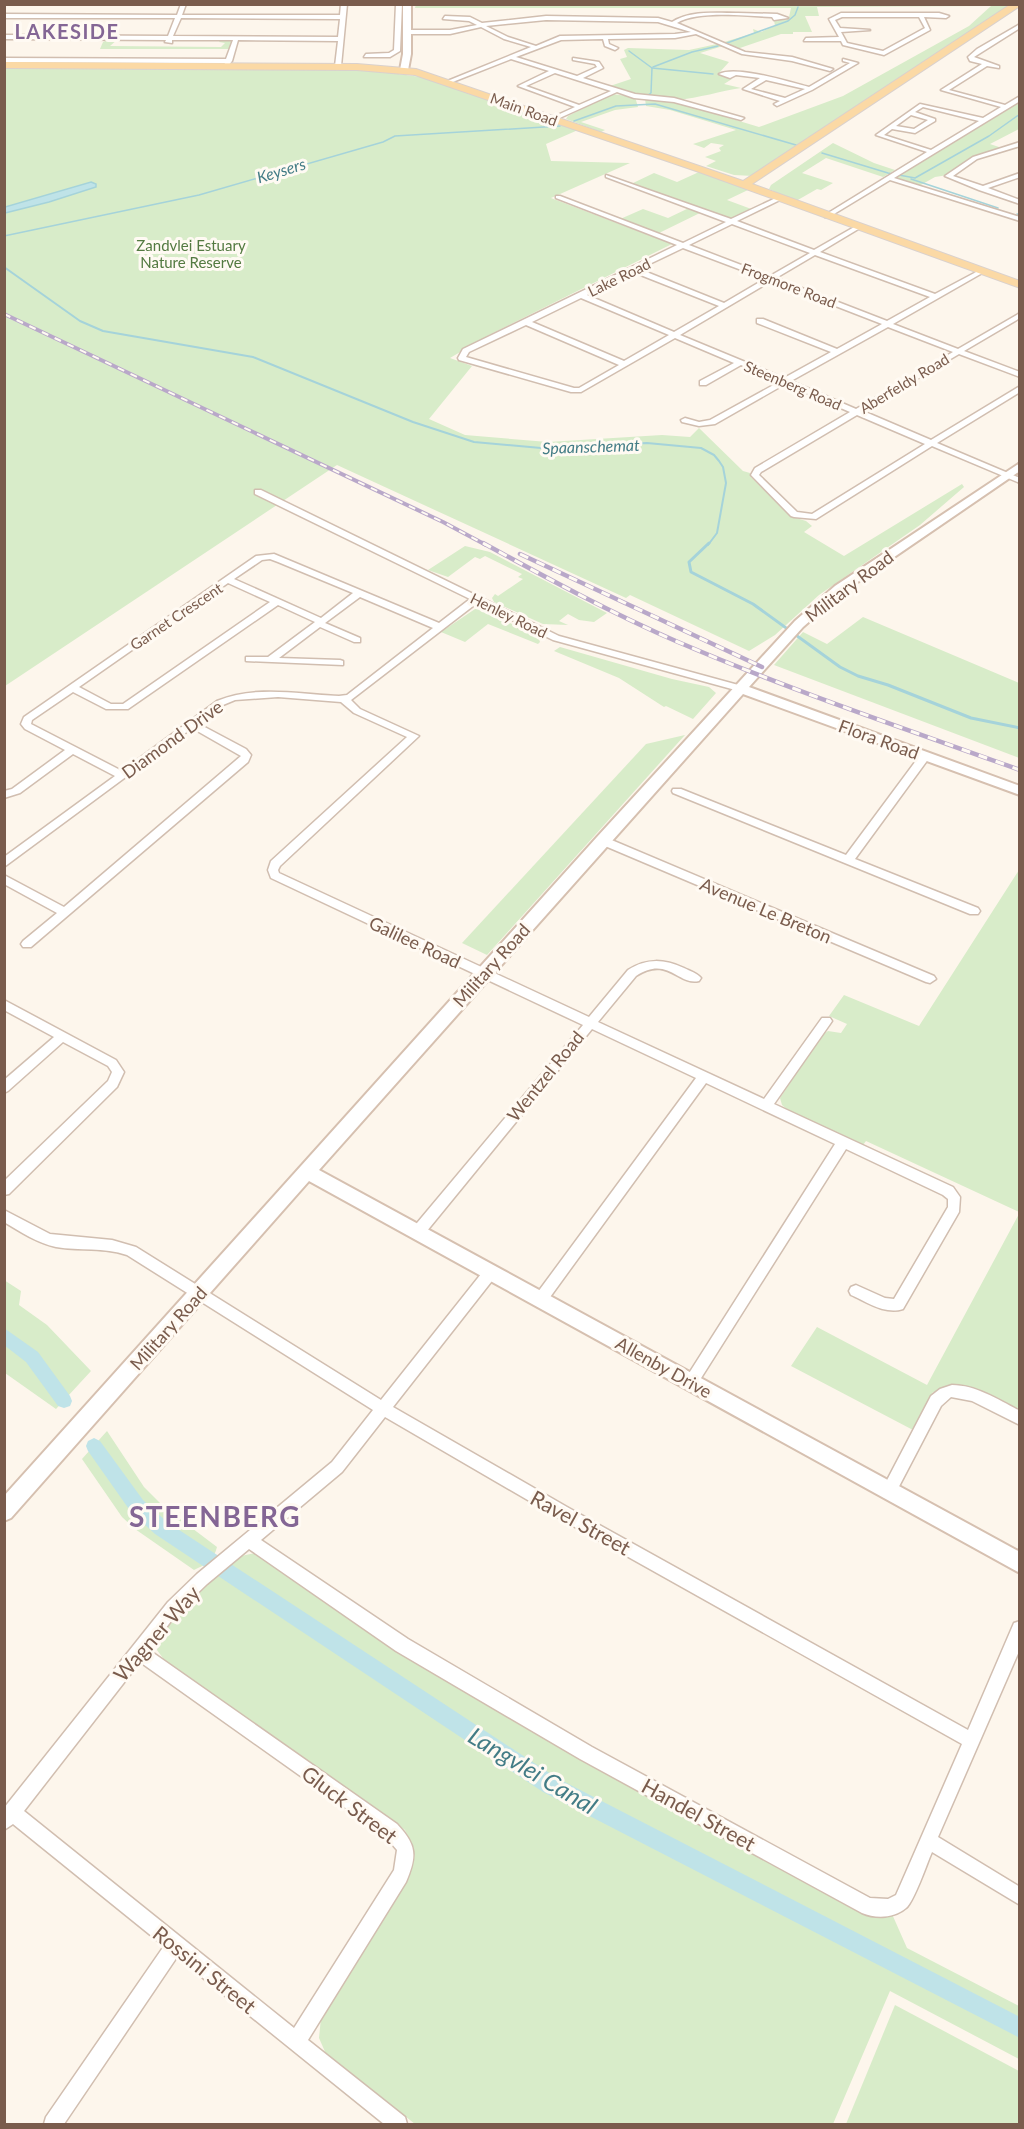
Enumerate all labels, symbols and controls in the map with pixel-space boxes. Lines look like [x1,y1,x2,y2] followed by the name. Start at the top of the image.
[14,19,120,43] district label: LAKESIDE
[488,89,560,129] street label: Main Road
[254,153,308,186] water label: Keysers
[136,236,246,271] park label: Zandvlei Estuary Nature Reserve
[585,254,653,300] street label: Lake Road
[739,259,839,311] street label: Frogmore Road
[856,349,952,417] street label: Aberfeldy Road
[742,356,844,414] street label: Steenberg Road
[542,435,640,457] water label: Spaanschemat
[801,546,897,626] street label: Military Road
[126,578,226,653] street label: Garnet Crescent
[468,589,550,641] street label: Henley Road
[117,695,227,783] street label: Diamond Drive
[836,714,922,764] street label: Flora Road
[697,872,835,948] street label: Avenue Le Breton
[366,911,464,973] street label: Galilee Road
[448,919,534,1011] street label: Military Road
[502,1026,588,1126] street label: Wentzel Road
[125,1282,211,1374] street label: Military Road
[612,1332,716,1402] street label: Allenby Drive
[527,1484,636,1560] street label: Ravel Street
[129,1499,301,1533] district label: STEENBERG
[108,1580,204,1686] street label: Wagner Way
[464,1720,603,1820] water label: Langvlei Canal
[297,1760,403,1848] street label: Gluck Street
[638,1772,761,1856] street label: Handel Street
[149,1920,262,2018] street label: Rossini Street

